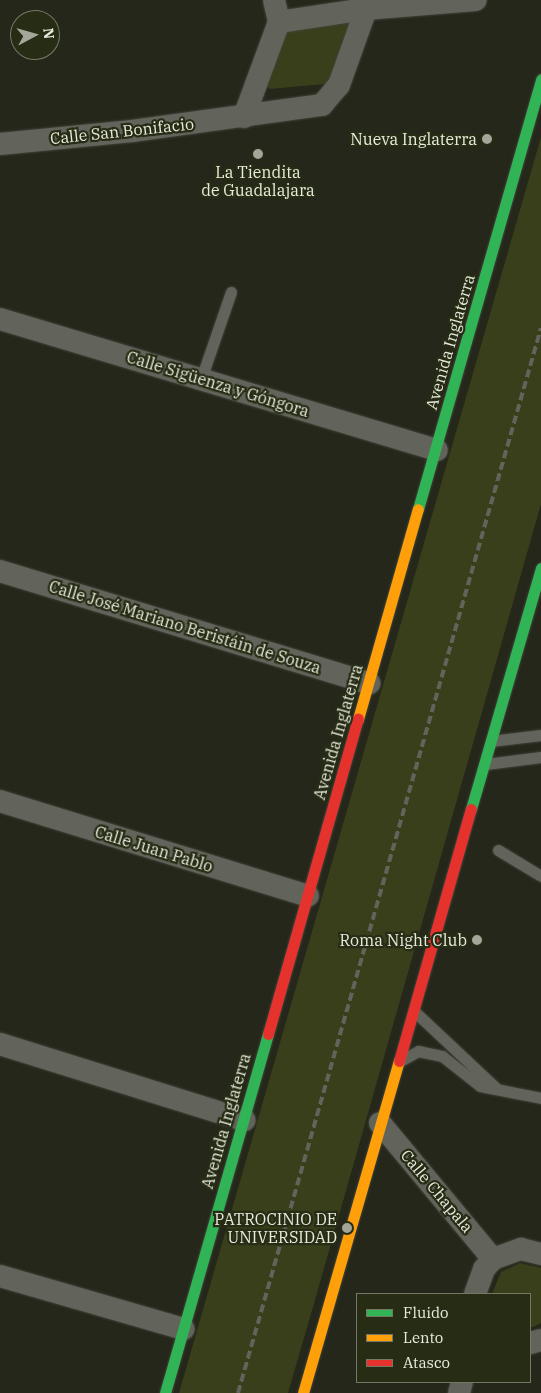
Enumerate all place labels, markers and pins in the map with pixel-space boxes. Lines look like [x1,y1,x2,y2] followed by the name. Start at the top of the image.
[350,129,477,149] place label: Nueva Inglaterra
[481,133,493,145] marker: Nueva Inglaterra
[252,148,264,160] marker: La Tiendita de Guadalajara
[201,162,315,200] place label: La Tiendita de Guadalajara
[340,930,467,950] place label: Roma Night Club
[471,934,483,946] marker: Roma Night Club
[214,1209,337,1247] place label: PATROCINIO DE UNIVERSIDAD
[341,1222,353,1234] marker: PATROCINIO DE UNIVERSIDAD

